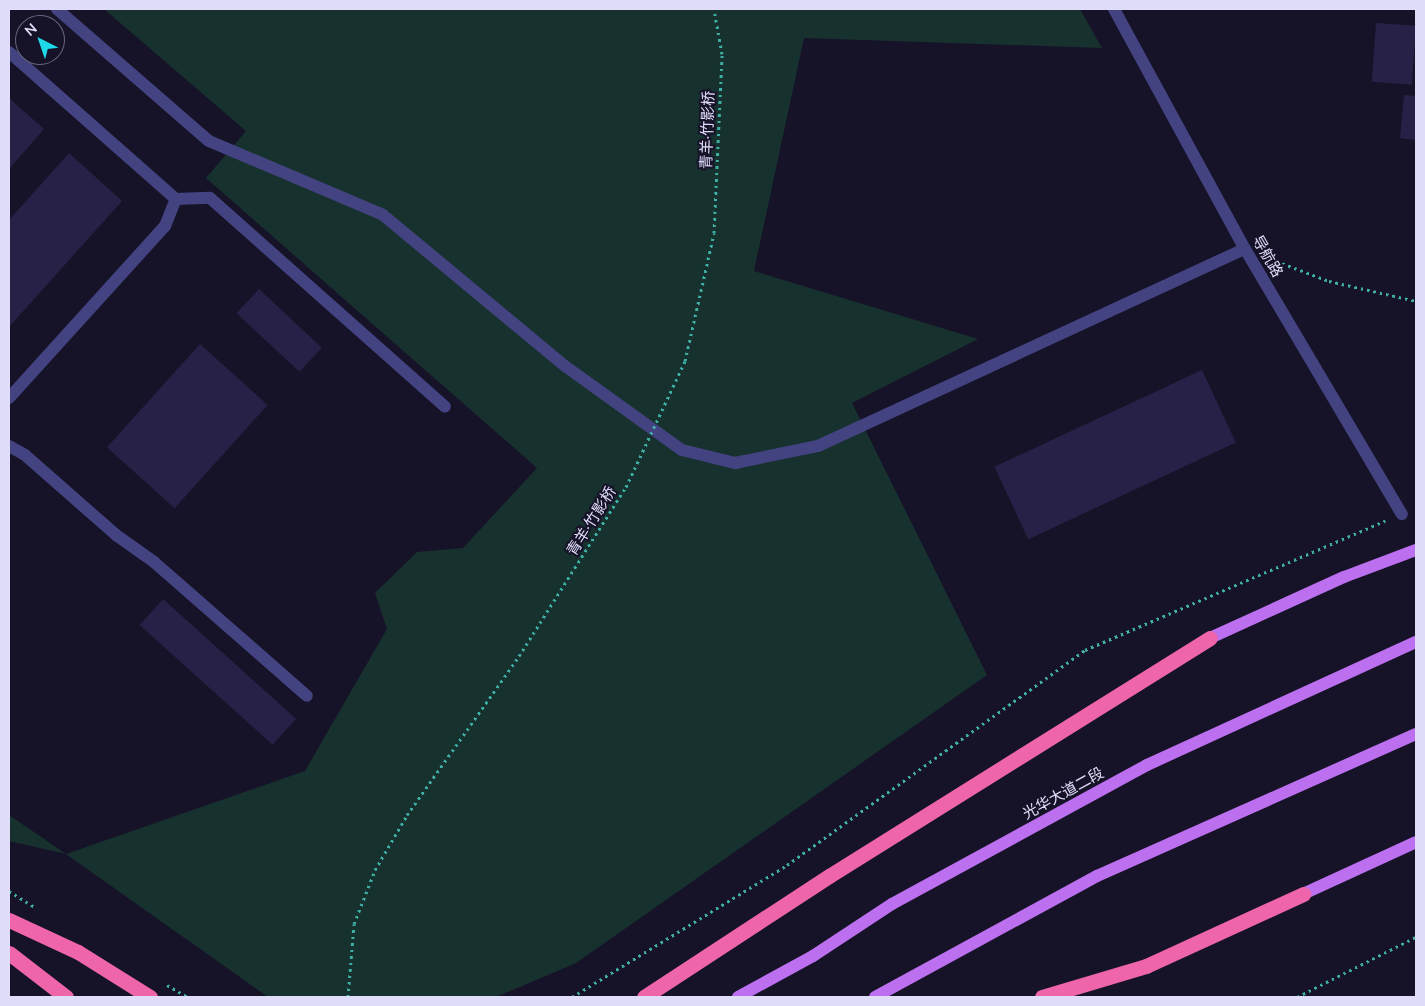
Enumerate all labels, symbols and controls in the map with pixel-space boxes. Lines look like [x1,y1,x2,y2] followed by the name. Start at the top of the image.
[15,15,65,65] north arrow
[21,19,41,40] text: N
[697,90,717,170] street label: 青羊·竹影桥
[1249,232,1287,280] street label: 导航路
[563,483,619,559] street label: 青羊·竹影桥
[1019,763,1107,823] street label: 光华大道二段

